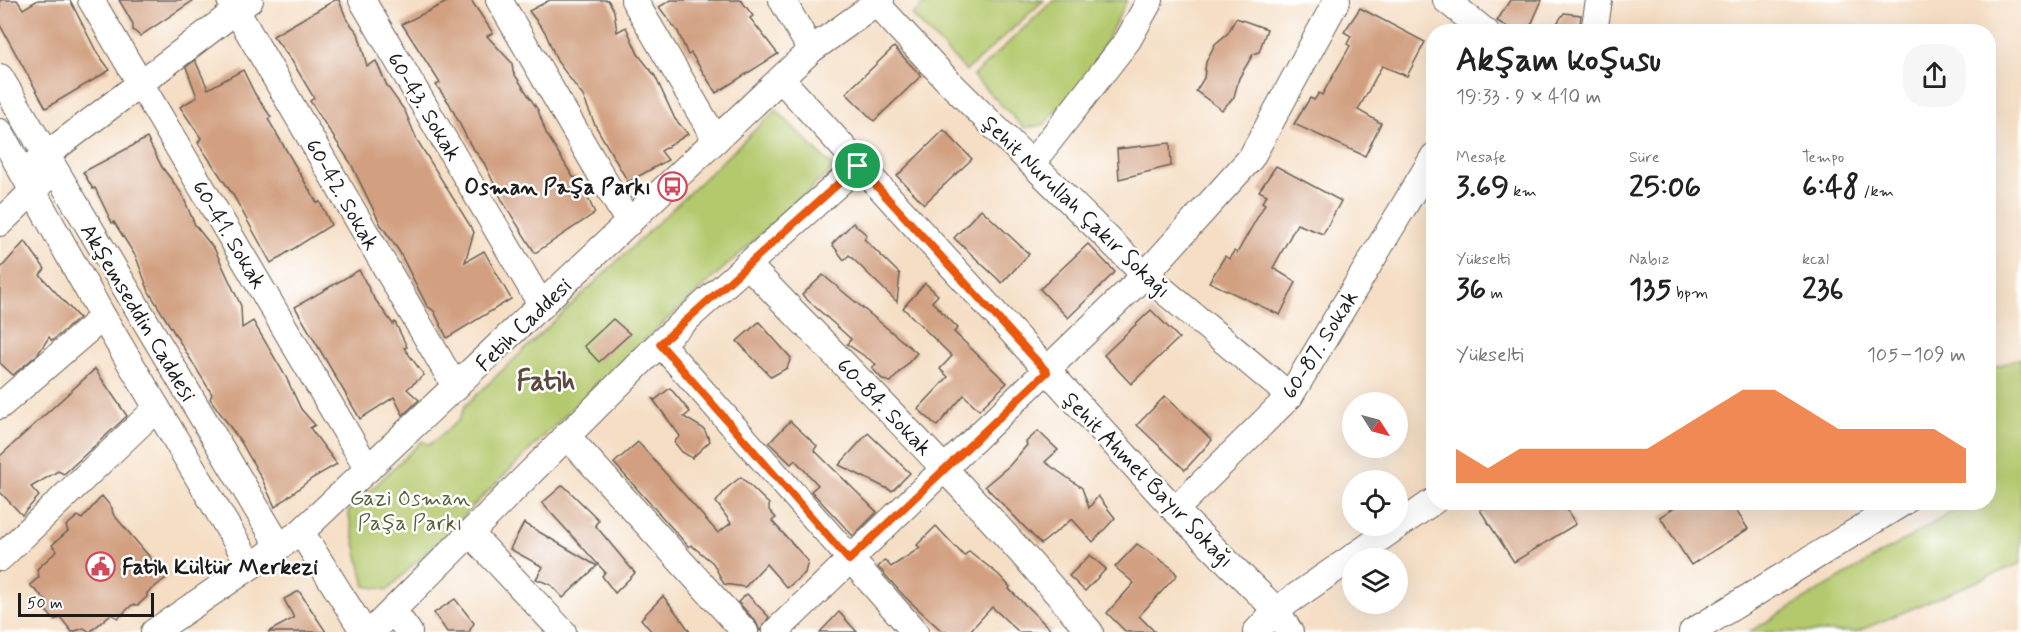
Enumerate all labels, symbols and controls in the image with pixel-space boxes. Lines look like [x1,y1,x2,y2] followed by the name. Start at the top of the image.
[1456,39,1661,83] text: Akşam koşusu
[1903,44,1966,107] button: share
[380,48,467,167] street label: 60-43. Sokak
[1456,84,1602,111] text: 19:33 · 9 × 410 m
[975,110,1176,306] street label: Şehit Nurullah Çakır Sokağı
[298,134,385,256] street label: 60-42. Sokak
[832,140,883,191] pin
[1456,147,1506,168] text: Mesafe
[1629,147,1660,168] text: Süre
[1802,147,1844,168] text: Tempo
[841,149,874,182] icon: arrive
[1456,168,1509,207] text: 3.69
[1629,168,1701,207] text: 25:06
[1802,168,1859,207] text: 6:48
[656,170,688,202] bus stop icon: Osman Paşa Parkı
[464,174,651,202] place label: Osman Paşa Parkı
[185,175,272,295] street label: 60-41. Sokak
[1509,181,1537,202] text: km
[1859,181,1894,202] text: /km
[73,219,201,407] street label: Akşemseddin Caddesi
[1456,249,1510,270] text: Yükselti
[1629,249,1670,270] text: Nabız
[1802,249,1829,270] text: kcal
[1456,270,1486,309] text: 36
[1629,270,1672,309] text: 135
[1802,270,1844,309] text: 236
[470,273,578,378] street label: Fetih Caddesi
[1486,283,1503,304] text: m
[1672,283,1708,304] text: bpm
[1276,285,1365,405] street label: 60-87. Sokak
[1456,342,1524,369] text: Yükselti
[1867,342,1966,369] text: 105–109 m
[830,352,937,462] street label: 60-84. Sokak
[516,364,576,401] district label: Fatih
[1055,386,1239,575] street label: Şehit Ahmet Bayır Sokağı
[1342,392,1408,458] north arrow
[1342,392,1408,614] map controls
[1342,470,1408,536] button: locate
[350,485,470,538] park label: Gazi Osman Paşa Parkı
[1342,548,1408,614] button: layers
[85,550,117,582] public building icon: Fatih Kültür Merkezi
[122,554,318,582] place label: Fatih Kültür Merkezi
[18,590,154,618] scale bar
[27,593,63,614] text: 50 m

